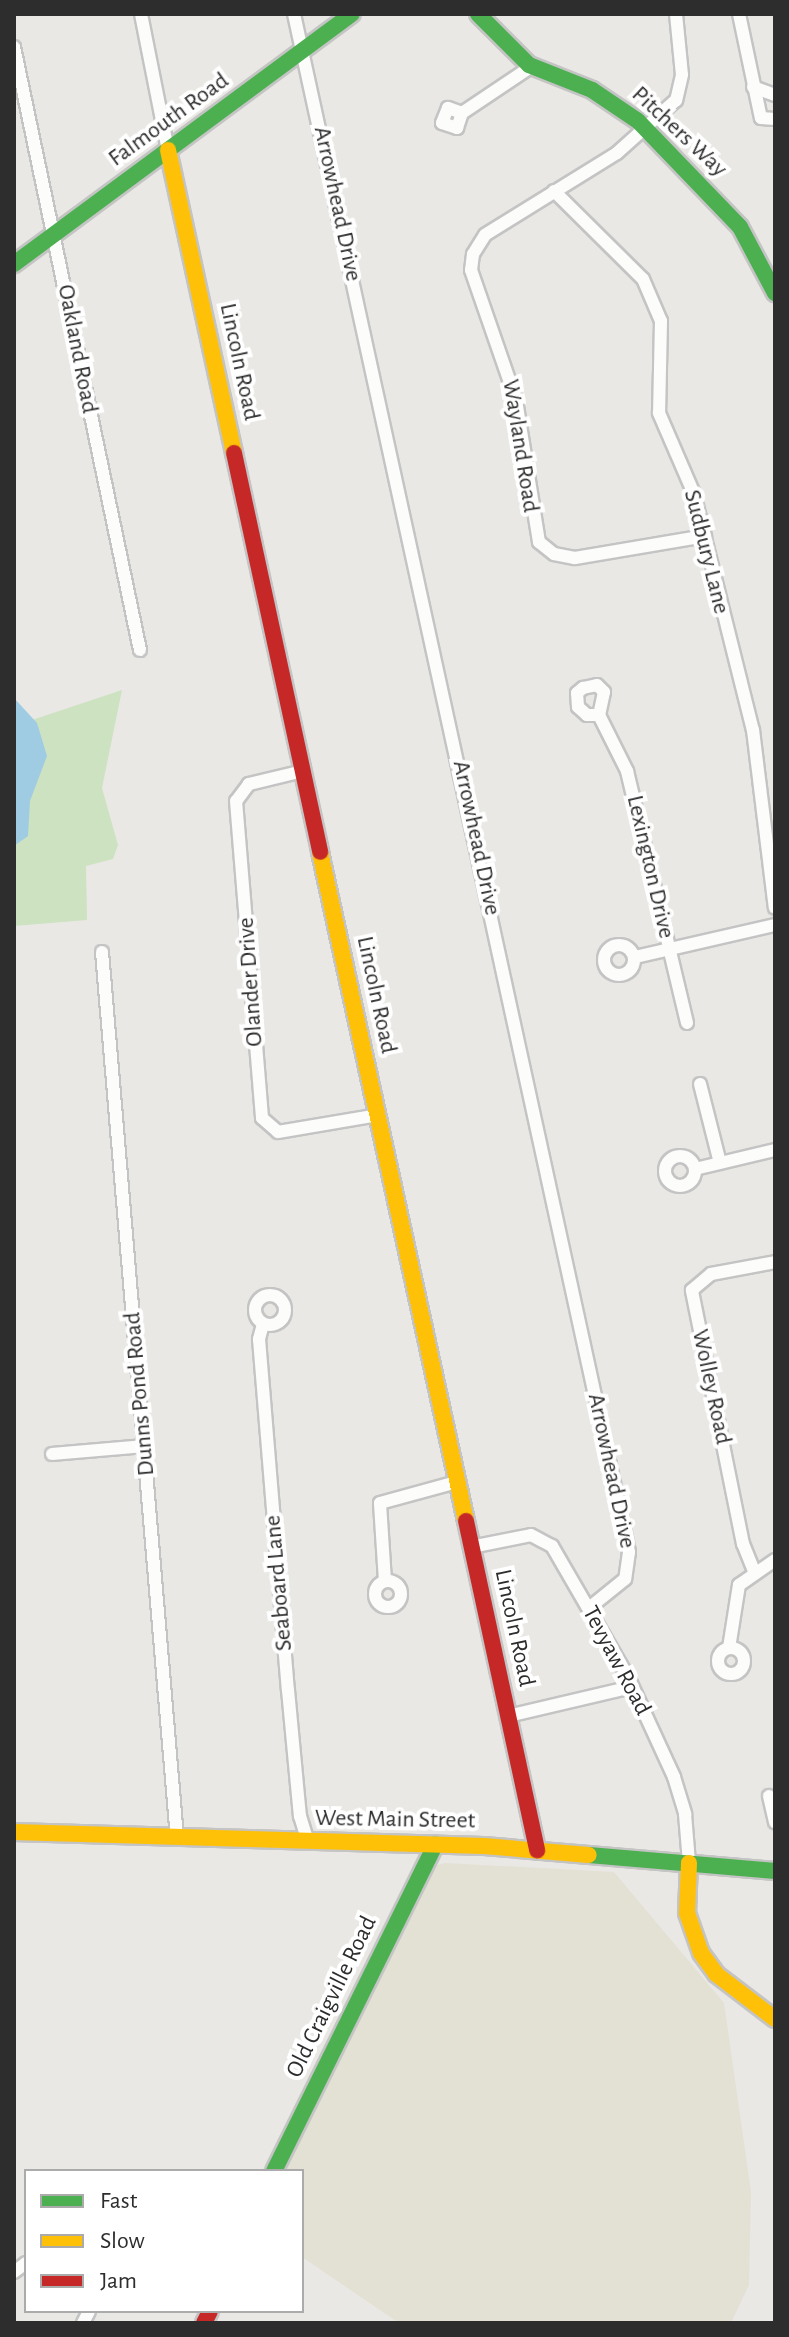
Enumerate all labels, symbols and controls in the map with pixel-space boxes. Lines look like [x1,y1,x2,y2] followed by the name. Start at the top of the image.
[103,67,235,173] street label: Falmouth Road
[625,80,733,184] street label: Pitchers Way
[307,124,367,284] street label: Arrowhead Drive
[50,282,104,416] street label: Oakland Road
[213,301,265,423] street label: Lincoln Road
[495,377,545,515] street label: Wayland Road
[677,487,735,617] street label: Sudbury Lane
[446,758,506,918] street label: Arrowhead Drive
[620,793,680,941] street label: Lexington Drive
[232,916,270,1048] street label: Olander Drive
[350,934,402,1056] street label: Lincoln Road
[118,1311,162,1477] street label: Dunns Pond Road
[685,1327,737,1447] street label: Wolley Road
[581,1391,641,1551] street label: Arrowhead Drive
[259,1514,299,1652] street label: Seaboard Lane
[488,1567,540,1689] street label: Lincoln Road
[575,1601,657,1721] street label: Tevyaw Road
[315,1804,475,1836] street label: West Main Street
[280,1911,384,2083] street label: Old Craigville Road
[24,2169,304,2313] legend
[100,2189,137,2213] text: Fast
[100,2229,145,2253] text: Slow
[100,2269,137,2293] text: Jam

